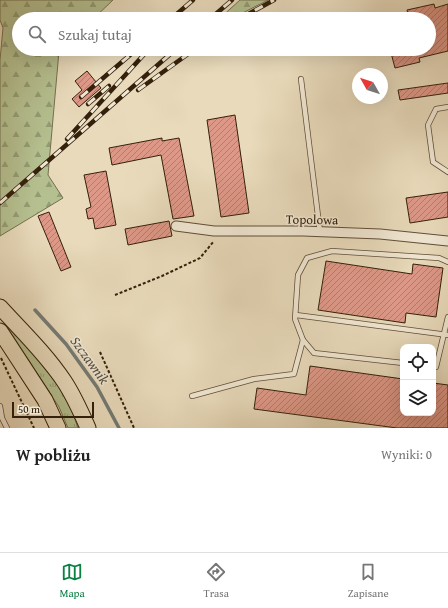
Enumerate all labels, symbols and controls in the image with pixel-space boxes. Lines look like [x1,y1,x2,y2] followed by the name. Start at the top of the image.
[12,12,436,56] search box
[26,23,48,45] icon: search
[58,24,132,45] text: Szukaj tutaj
[352,68,388,104] north arrow
[286,210,339,229] street label: Topolowa
[66,332,115,389] water label: Szczawnik
[400,344,436,416] map controls
[400,344,436,380] button: locate
[400,380,436,416] button: layers
[12,400,94,419] scale bar
[18,401,40,417] text: 50 m
[16,442,91,467] text: W pobliżu
[381,445,432,464] text: Wyniki: 0
[59,561,85,601] tab: Mapa
[204,561,229,601] tab: Trasa
[348,561,389,601] tab: Zapisane

